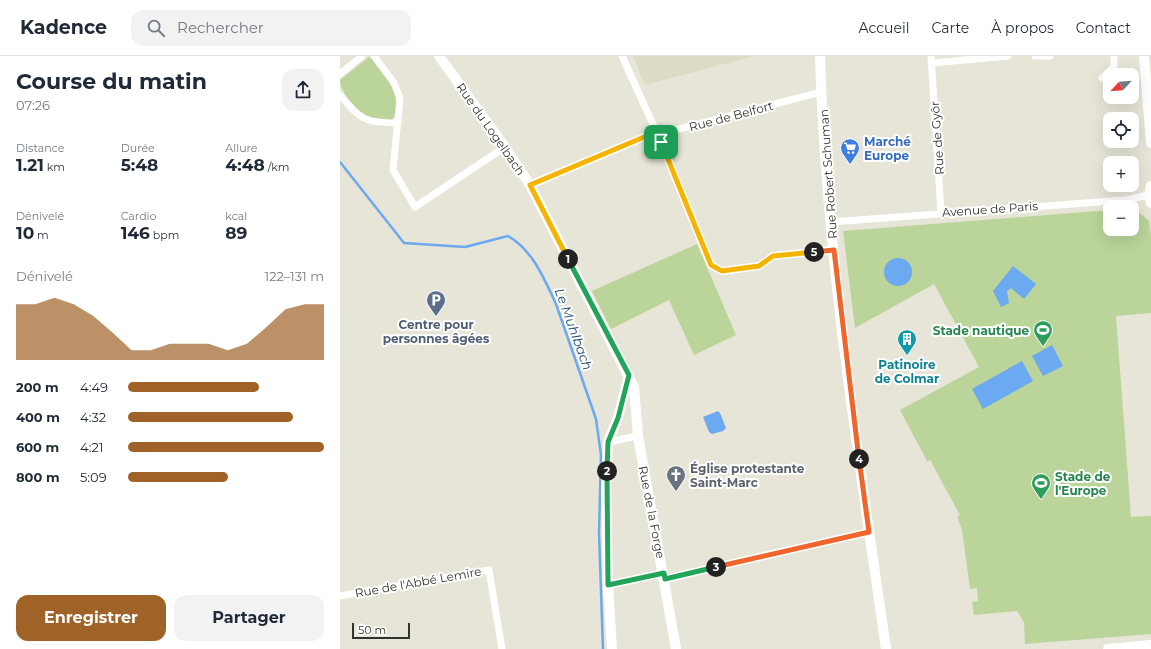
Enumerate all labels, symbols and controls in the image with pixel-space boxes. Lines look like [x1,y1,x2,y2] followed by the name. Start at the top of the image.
[131,10,411,46] search box
[20,16,107,39] text: Kadence
[145,17,167,39] icon: search
[177,18,264,37] text: Rechercher
[859,19,910,37] text: Accueil
[932,19,969,37] text: Carte
[991,19,1054,37] text: À propos
[1076,19,1131,37] text: Contact
[16,68,207,95] text: Course du matin
[1103,68,1139,104] north arrow
[1103,68,1139,236] map controls
[282,69,324,111] button: share
[453,80,529,178] street label: Rue du Logelbach
[16,97,50,113] text: 07:26
[687,98,775,134] street label: Rue de Belfort
[927,101,947,175] street label: Rue de Gyôr
[816,109,840,239] street label: Rue Robert Schuman
[1103,112,1139,148] button: locate
[644,125,678,159] pin
[650,131,672,153] icon: arrive
[864,134,911,163] place label: Marché Europe
[839,137,861,165] supermarket icon: Marché Europe
[16,141,64,155] text: Distance
[121,141,155,155] text: Durée
[225,141,257,155] text: Allure
[16,155,44,175] text: 1.21
[121,155,158,175] text: 5:48
[225,155,265,175] text: 4:48
[1103,156,1139,192] button: +
[44,160,65,174] text: km
[265,160,290,174] text: /km
[941,198,1039,220] street label: Avenue de Paris
[1103,200,1139,236] button: −
[16,209,64,223] text: Dénivelé
[121,209,156,223] text: Cardio
[225,209,247,223] text: kcal
[16,223,34,243] text: 10
[121,223,150,243] text: 146
[225,223,247,243] text: 89
[34,228,49,242] text: m
[150,228,179,242] text: bpm
[804,242,824,262] pin: 5
[811,245,817,259] text: 5
[558,249,578,269] pin: 1
[566,252,570,266] text: 1
[16,268,73,284] text: Dénivelé
[264,268,324,284] text: 122–131 m
[552,286,596,372] water label: Le Muhlbach
[425,289,447,317] parking icon: Centre pour personnes âgées
[383,317,490,346] place label: Centre pour personnes âgées
[1032,319,1054,347] sports icon: Stade nautique
[933,323,1029,338] place label: Stade nautique
[896,328,918,356] building icon: Patinoire de Colmar
[875,357,939,386] place label: Patinoire de Colmar
[16,379,59,395] text: 200 m
[80,379,108,395] text: 4:49
[16,409,60,425] text: 400 m
[80,409,106,425] text: 4:32
[16,439,59,455] text: 600 m
[80,439,104,455] text: 4:21
[849,449,869,469] pin: 4
[855,452,863,466] text: 4
[597,461,617,481] pin: 2
[690,461,805,490] place label: Église protestante Saint-Marc
[604,464,610,478] text: 2
[636,464,668,560] street label: Rue de la Forge
[665,464,687,492] church icon: Église protestante Saint-Marc
[16,469,60,485] text: 800 m
[80,469,107,485] text: 5:09
[1055,469,1111,498] place label: Stade de l'Europe
[1030,472,1052,500] sports icon: Stade de l'Europe
[706,557,726,577] pin: 3
[713,560,719,574] text: 3
[354,563,482,601] street label: Rue de l'Abbé Lemire
[16,595,166,641] button: Enregistrer
[174,595,324,641] button: Partager
[352,621,410,640] scale bar
[358,623,386,637] text: 50 m

